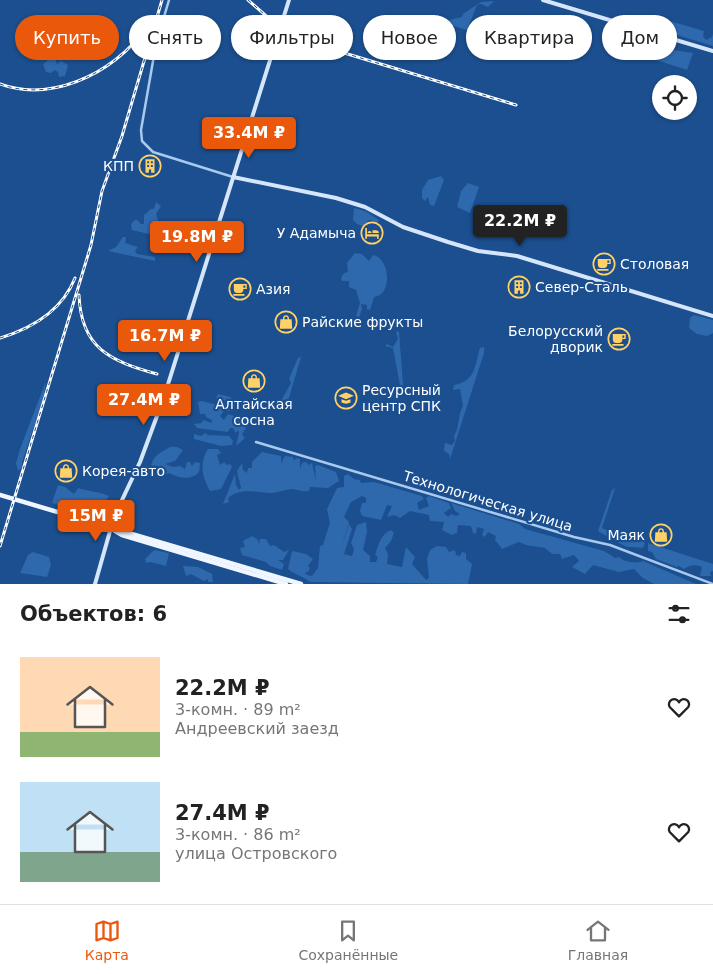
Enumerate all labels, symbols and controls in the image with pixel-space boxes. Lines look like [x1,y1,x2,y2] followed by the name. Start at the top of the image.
[15,15,119,60] chip: Купить
[129,15,221,60] chip: Снять
[231,15,353,60] chip: Фильтры
[363,15,456,60] chip: Новое
[466,15,592,60] chip: Квартира
[602,15,677,60] chip: Дом
[652,75,697,120] map controls
[652,75,697,120] button: locate
[203,116,295,159] pin: 33.4M ₽
[213,123,285,142] text: 33.4M ₽
[138,154,162,178] building icon: КПП
[103,158,134,174] place label: КПП
[474,204,566,247] pin: 22.2M ₽
[484,211,556,230] text: 22.2M ₽
[151,220,243,263] pin: 19.8M ₽
[360,221,384,245] hotel icon: У Адамыча
[277,225,356,241] place label: У Адамыча
[161,227,233,246] text: 19.8M ₽
[592,252,616,276] cafe icon: Столовая
[620,256,689,272] place label: Столовая
[507,275,531,299] building icon: Север-Сталь
[228,277,252,301] cafe icon: Азия
[535,279,628,295] place label: Север-Сталь
[256,281,291,297] place label: Азия
[274,310,298,334] shop icon: Райские фрукты
[302,314,423,330] place label: Райские фрукты
[119,320,211,362] pin: 16.7M ₽
[508,323,603,355] place label: Белорусский дворик
[129,326,201,345] text: 16.7M ₽
[607,327,631,351] cafe icon: Белорусский дворик
[242,369,266,393] shop icon: Алтайская сосна
[362,382,441,414] place label: Ресурсный центр СПК
[98,384,190,426] pin: 27.4M ₽
[334,386,358,410] school or university icon: Ресурсный центр СПК
[108,390,180,409] text: 27.4M ₽
[215,396,293,428] place label: Алтайская сосна
[54,459,78,483] shop icon: Корея-авто
[82,463,165,479] place label: Корея-авто
[401,467,575,534] street label: Технологическая улица
[61,500,131,542] pin: 15M ₽
[69,506,123,525] text: 15M ₽
[649,523,673,547] shop icon: Маяк
[607,527,645,543] place label: Маяк
[665,600,693,628] icon: filters
[20,602,167,626] text: Объектов: 6
[175,676,270,700] text: 22.2M ₽
[60,677,120,737] icon: home
[665,693,693,721] icon: heart
[175,700,301,719] text: 3-комн. · 89 m²
[175,719,339,738] text: Андреевский заезд
[175,801,270,825] text: 27.4M ₽
[60,802,120,862] icon: home
[665,818,693,846] icon: heart
[175,825,301,844] text: 3-комн. · 86 m²
[175,844,337,863] text: улица Островского
[85,917,129,963] tab: Карта
[298,917,398,963] tab: Сохранённые
[568,917,628,963] tab: Главная

